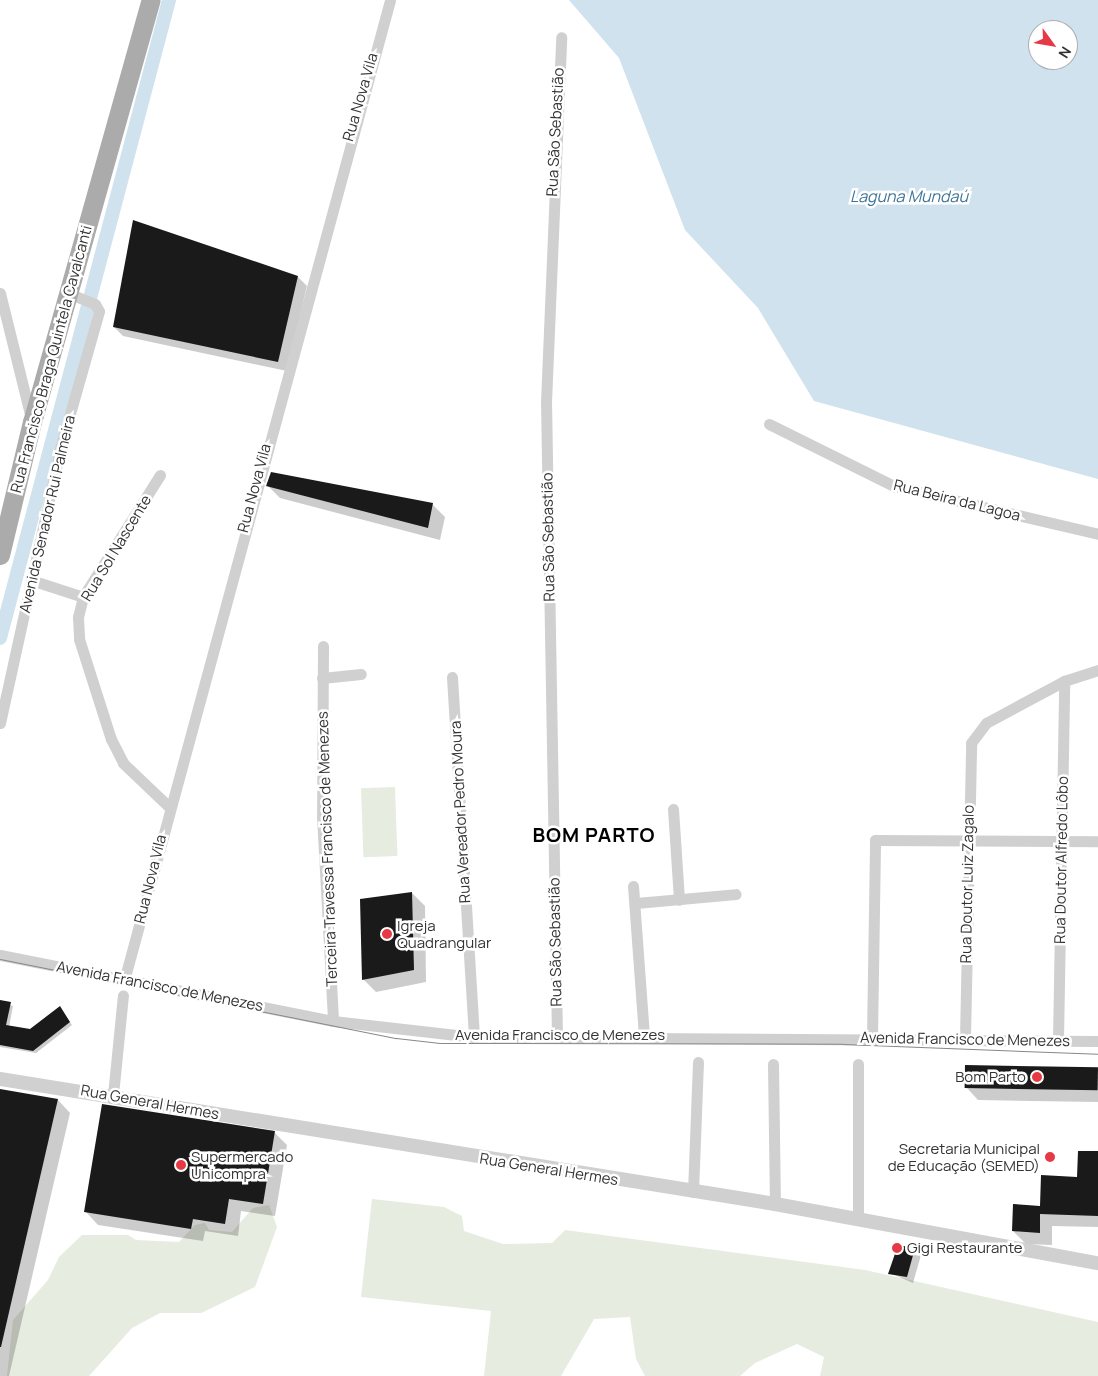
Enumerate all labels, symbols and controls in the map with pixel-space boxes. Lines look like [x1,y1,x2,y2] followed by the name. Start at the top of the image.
[1028,20,1078,70] north arrow
[1055,43,1076,62] text: N
[339,51,381,143] street label: Rua Nova Vila
[543,67,567,197] street label: Rua São Sebastião
[850,186,968,206] water label: Laguna Mundaú
[7,223,95,495] street label: Rua Francisco Braga Quintela Cavalcanti
[15,413,79,615] street label: Avenida Senador Rui Palmeira
[234,442,274,534] street label: Rua Nova Vila
[538,472,558,602] street label: Rua São Sebastião
[892,476,1022,524] street label: Rua Beira da Lagoa
[77,492,155,604] street label: Rua Sol Nascente
[313,711,341,987] street label: Terceira Travessa Francisco de Menezes
[446,720,474,904] street label: Rua Vereador Pedro Moura
[1051,776,1071,944] street label: Rua Doutor Alfredo Lôbo
[957,805,977,963] street label: Rua Doutor Luiz Zagalo
[531,822,657,846] district label: BOM PARTO
[130,833,170,925] street label: Rua Nova Vila
[545,877,565,1007] street label: Rua São Sebastião
[397,916,491,951] place label: Igreja Quadrangular
[381,928,393,940] marker: Igreja Quadrangular
[55,957,265,1015] street label: Avenida Francisco de Menezes
[455,1026,665,1044] street label: Avenida Francisco de Menezes
[860,1028,1070,1050] street label: Avenida Francisco de Menezes
[955,1068,1026,1086] place label: Bom Parto
[1030,1070,1044,1084] marker: Bom Parto
[79,1081,221,1123] street label: Rua General Hermes
[888,1139,1040,1174] place label: Secretaria Municipal de Educação (SEMED)
[191,1147,293,1182] place label: Supermercado Unicompra
[478,1149,620,1189] street label: Rua General Hermes
[1044,1151,1056,1163] marker: Secretaria Municipal de Educação (SEMED)
[175,1159,187,1171] marker: Supermercado Unicompra
[907,1239,1023,1257] place label: Gigi Restaurante
[891,1242,903,1254] marker: Gigi Restaurante

